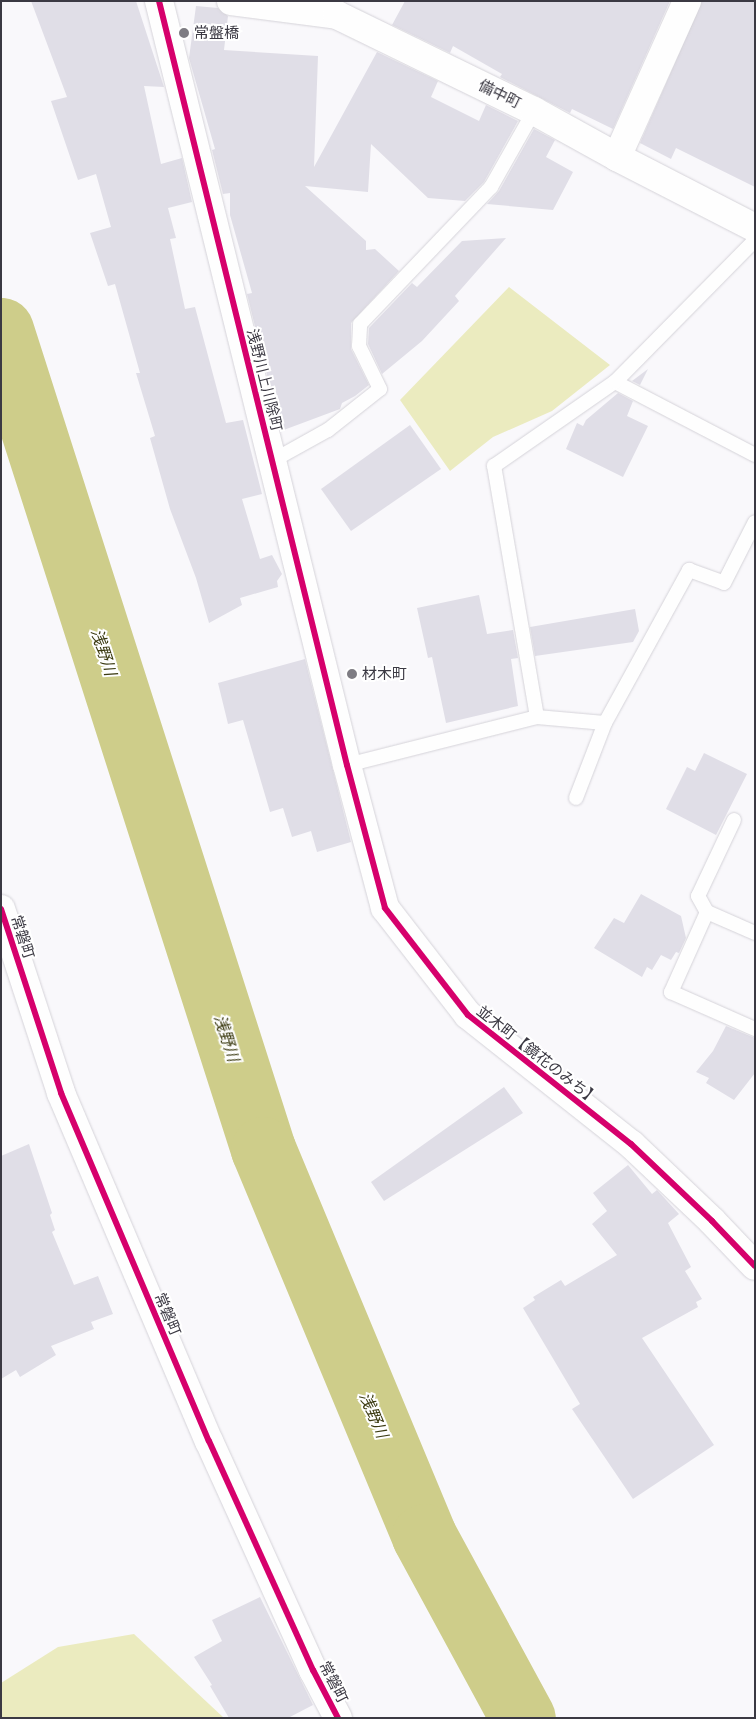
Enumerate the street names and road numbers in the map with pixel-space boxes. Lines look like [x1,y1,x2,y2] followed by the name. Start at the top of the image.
[476,76,524,112] street label: 備中町
[244,327,286,433] street label: 浅野川上川除町
[7,913,39,961] street label: 常磐町
[473,1002,603,1108] street label: 並木町【鏡花のみち】
[151,1290,185,1338] street label: 常磐町
[316,1658,352,1706] street label: 常磐町

